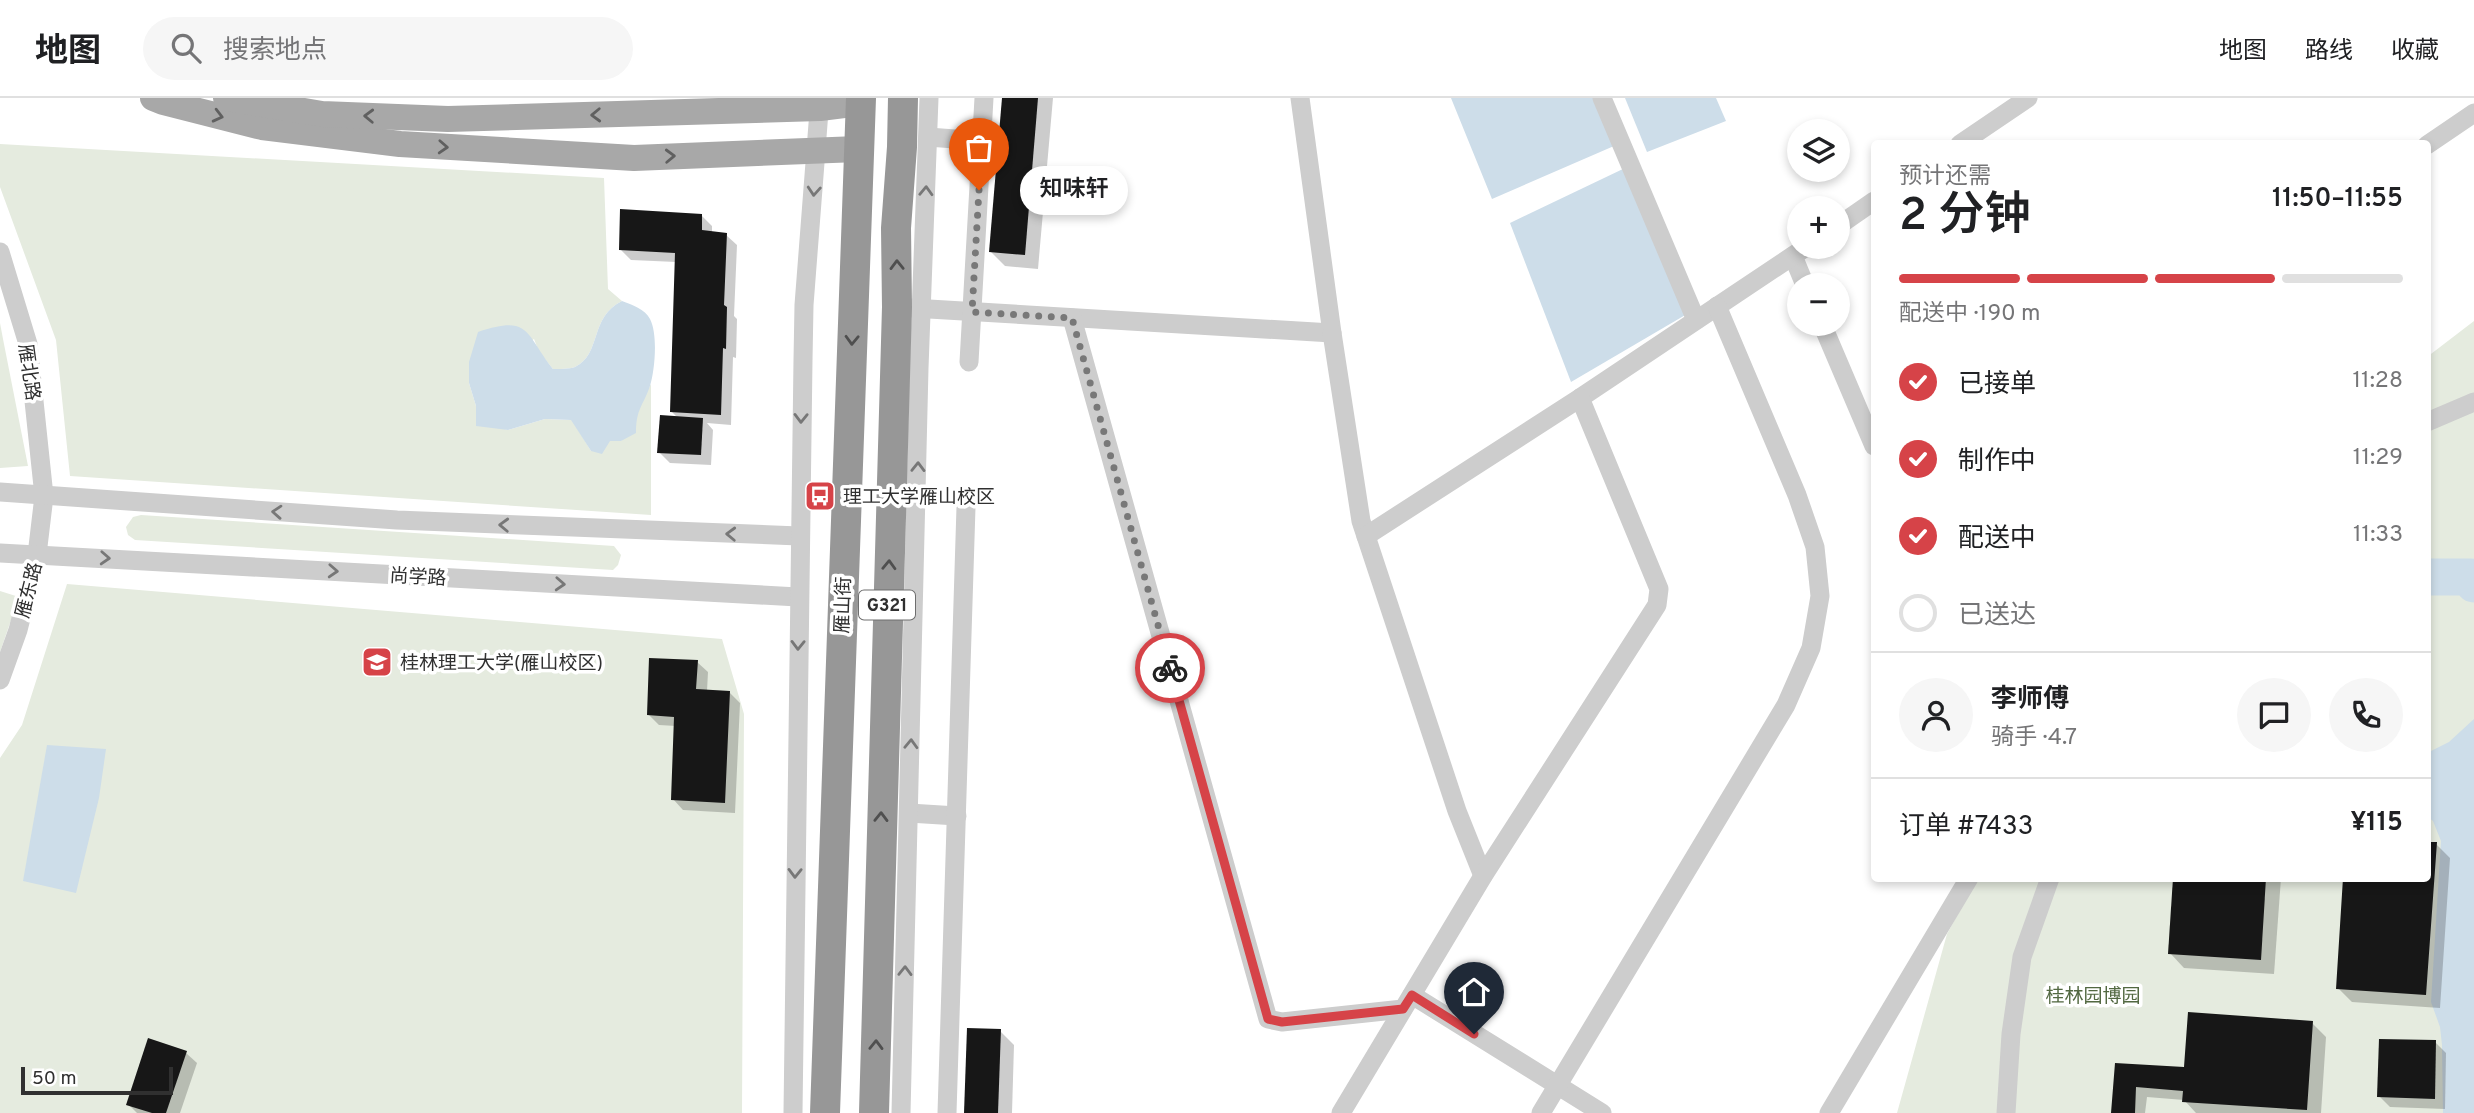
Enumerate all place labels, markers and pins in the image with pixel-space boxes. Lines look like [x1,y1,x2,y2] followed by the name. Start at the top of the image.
[949,118,1009,190] pin
[1021,166,1130,214] callout: 知味轩
[803,479,837,513] bus stop icon: 理工大学雁山校区
[843,486,995,510] place label: 理工大学雁山校区
[360,645,394,679] school or university icon: 桂林理工大学(雁山校区)
[400,652,603,676] place label: 桂林理工大学(雁山校区)
[1444,962,1504,1034] pin

